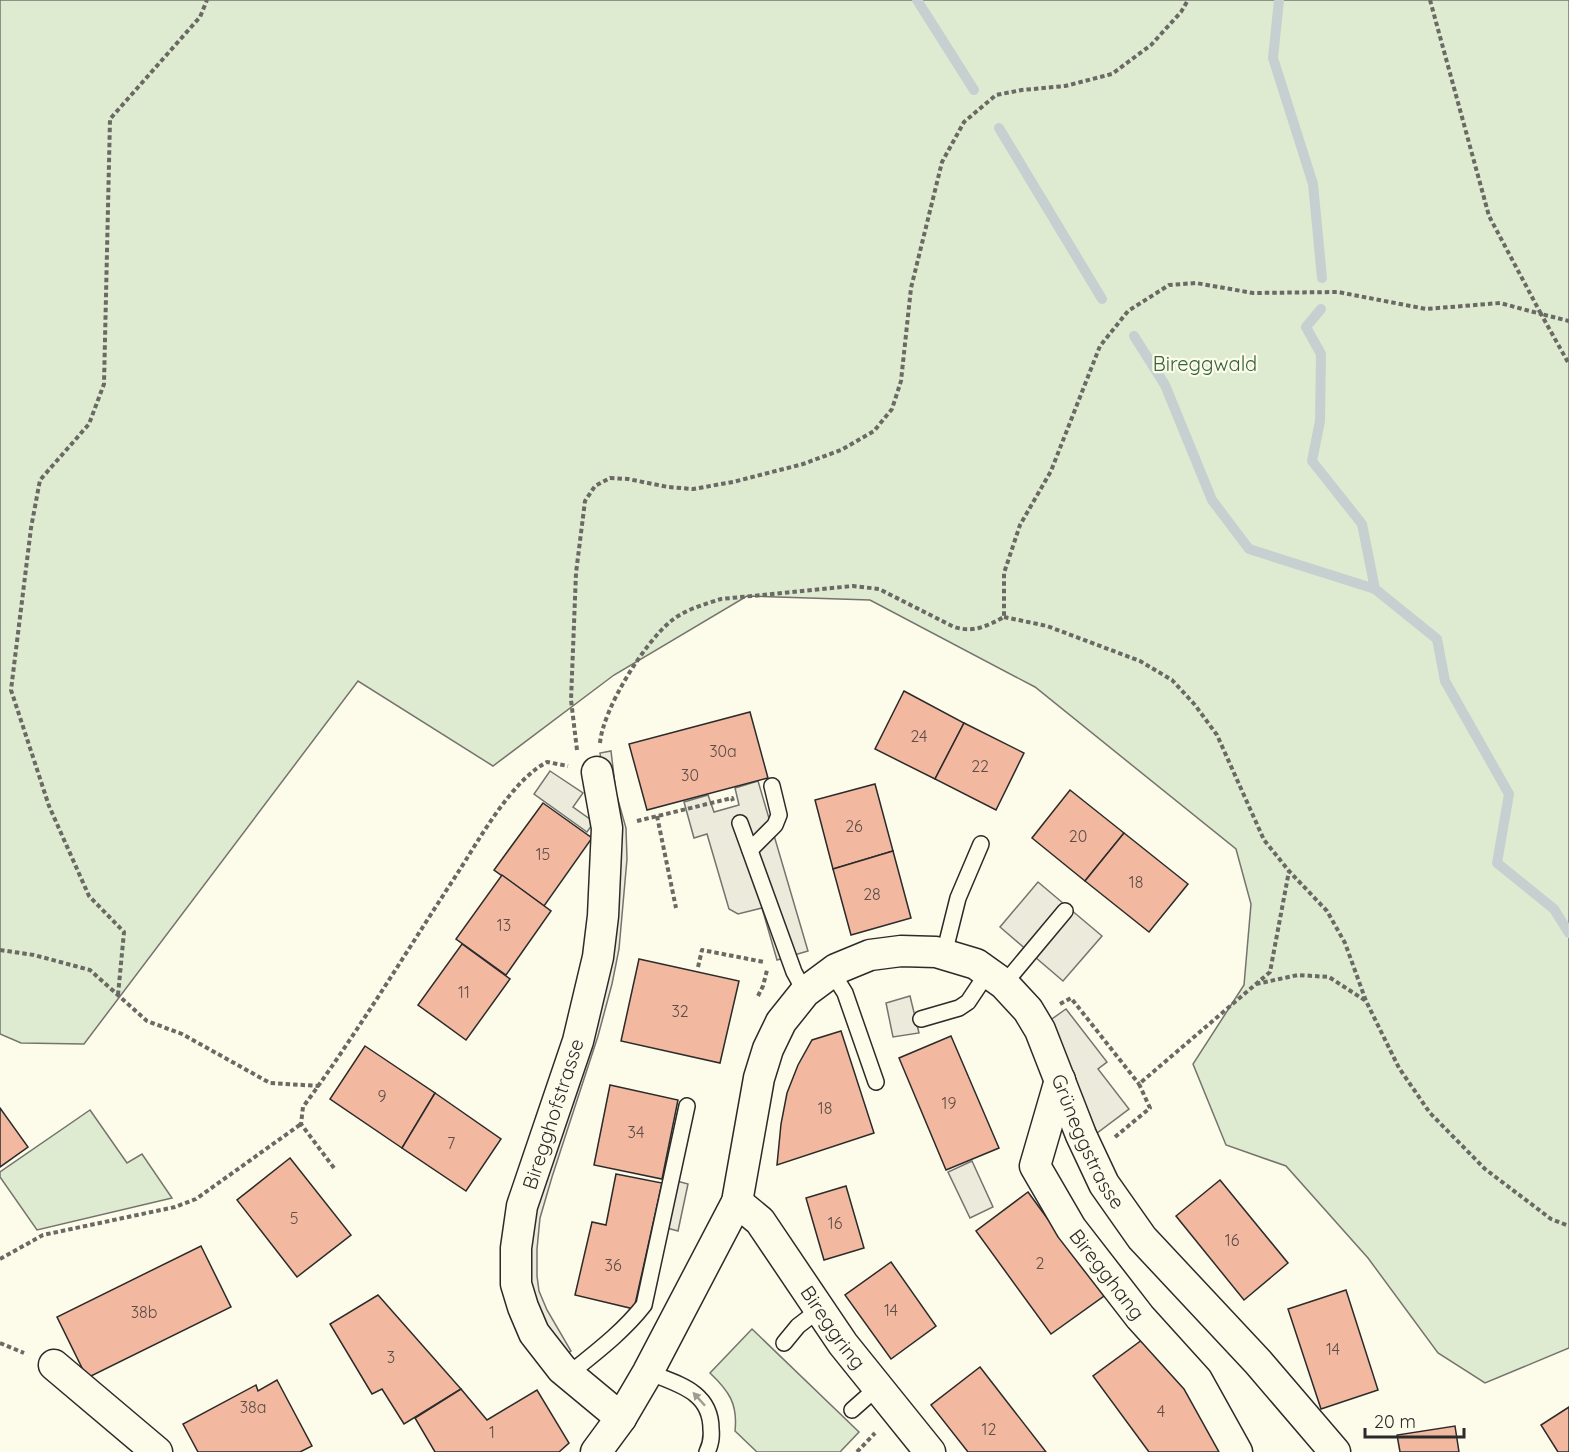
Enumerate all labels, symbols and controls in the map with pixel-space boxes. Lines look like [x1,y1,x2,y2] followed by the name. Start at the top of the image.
[1153,351,1257,376] park label: Bireggwald
[910,726,928,746] house number: 24
[709,741,737,761] house number: 30a
[971,756,989,776] house number: 22
[681,765,699,785] house number: 30
[845,816,863,836] house number: 26
[1069,826,1087,846] house number: 20
[536,844,550,864] house number: 15
[1129,872,1143,892] house number: 18
[863,884,881,904] house number: 28
[497,915,511,935] house number: 13
[458,982,470,1002] house number: 11
[671,1001,689,1021] house number: 32
[516,1035,589,1192] street label: Biregghofstrasse
[1046,1070,1131,1214] street label: Grüneggstrasse
[378,1086,387,1106] house number: 9
[942,1093,956,1113] house number: 19
[818,1098,832,1118] house number: 18
[628,1122,644,1142] house number: 34
[447,1133,455,1153] house number: 7
[290,1208,298,1228] house number: 5
[828,1213,843,1233] house number: 16
[1064,1224,1150,1325] street label: Biregghang
[1225,1230,1240,1250] house number: 16
[1036,1253,1045,1273] house number: 2
[605,1255,622,1275] house number: 36
[795,1281,871,1374] street label: Bireggring
[884,1300,898,1320] house number: 14
[131,1302,157,1322] house number: 38b
[1326,1339,1340,1359] house number: 14
[387,1347,395,1367] house number: 3
[692,1391,705,1407] one-way arrow
[240,1397,266,1417] house number: 38a
[1157,1401,1165,1421] house number: 4
[1365,1401,1464,1439] scale bar
[1374,1410,1416,1433] text: 20 m
[982,1419,997,1439] house number: 12
[489,1422,495,1442] house number: 1

